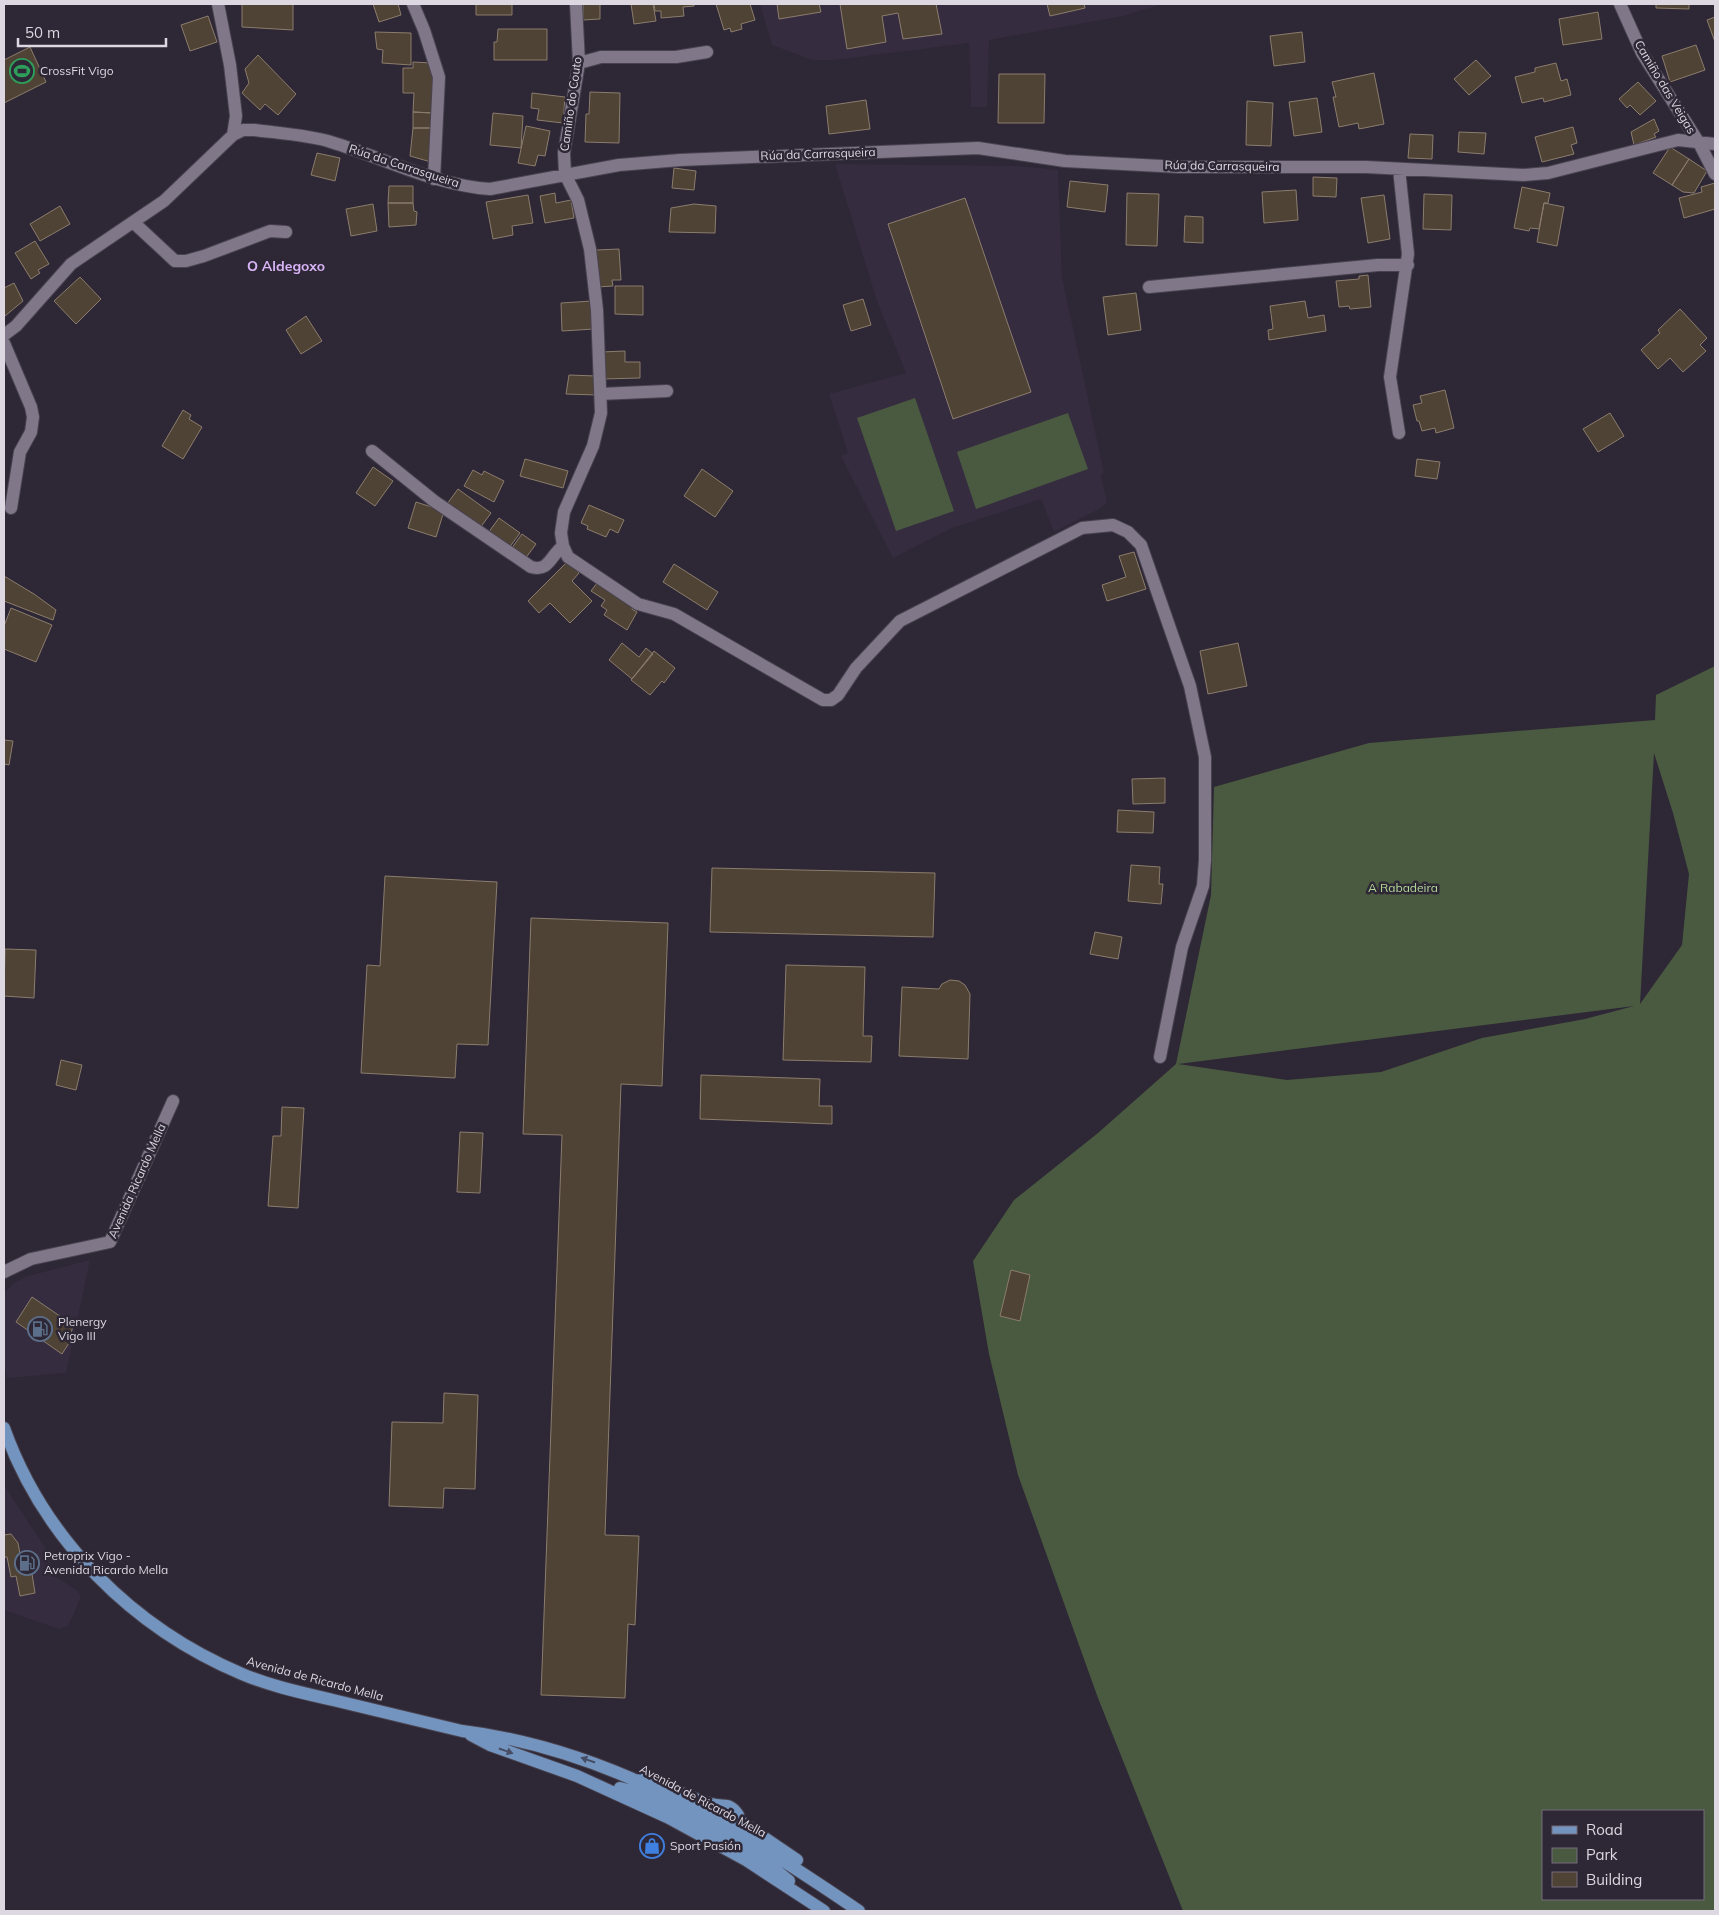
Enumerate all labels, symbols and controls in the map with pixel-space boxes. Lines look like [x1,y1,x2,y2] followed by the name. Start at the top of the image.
[18,15,165,47] scale bar
[25,23,60,42] text: 50 m
[1632,37,1699,136] street label: Camiño das Veigas
[556,56,585,152] street label: Camiño do Couto
[9,58,35,84] sports icon: CrossFit Vigo
[40,63,114,78] place label: CrossFit Vigo
[347,141,461,190] street label: Rúa da Carrasqueira
[760,144,876,163] street label: Rúa da Carrasqueira
[1164,157,1280,174] street label: Rúa da Carrasqueira
[247,257,325,275] district label: O Aldegoxo
[1368,880,1438,895] park label: A Rabadeira
[104,1121,169,1241] street label: Avenida Ricardo Mella
[58,1314,107,1343] place label: Plenergy Vigo III
[27,1316,53,1342] fuel station icon: Plenergy Vigo III
[44,1548,168,1577] place label: Petroprix Vigo - Avenida Ricardo Mella
[14,1550,40,1576] fuel station icon: Petroprix Vigo - Avenida Ricardo Mella
[245,1653,385,1704] street label: Avenida de Ricardo Mella
[499,1747,514,1755] one-way arrow
[580,1756,595,1764] one-way arrow
[637,1761,769,1840] street label: Avenida de Ricardo Mella
[1542,1810,1704,1900] legend
[1586,1820,1623,1839] text: Road
[639,1833,665,1859] shop icon: Sport Pasión
[670,1838,741,1853] place label: Sport Pasión
[1586,1845,1618,1864] text: Park
[1586,1870,1642,1889] text: Building

